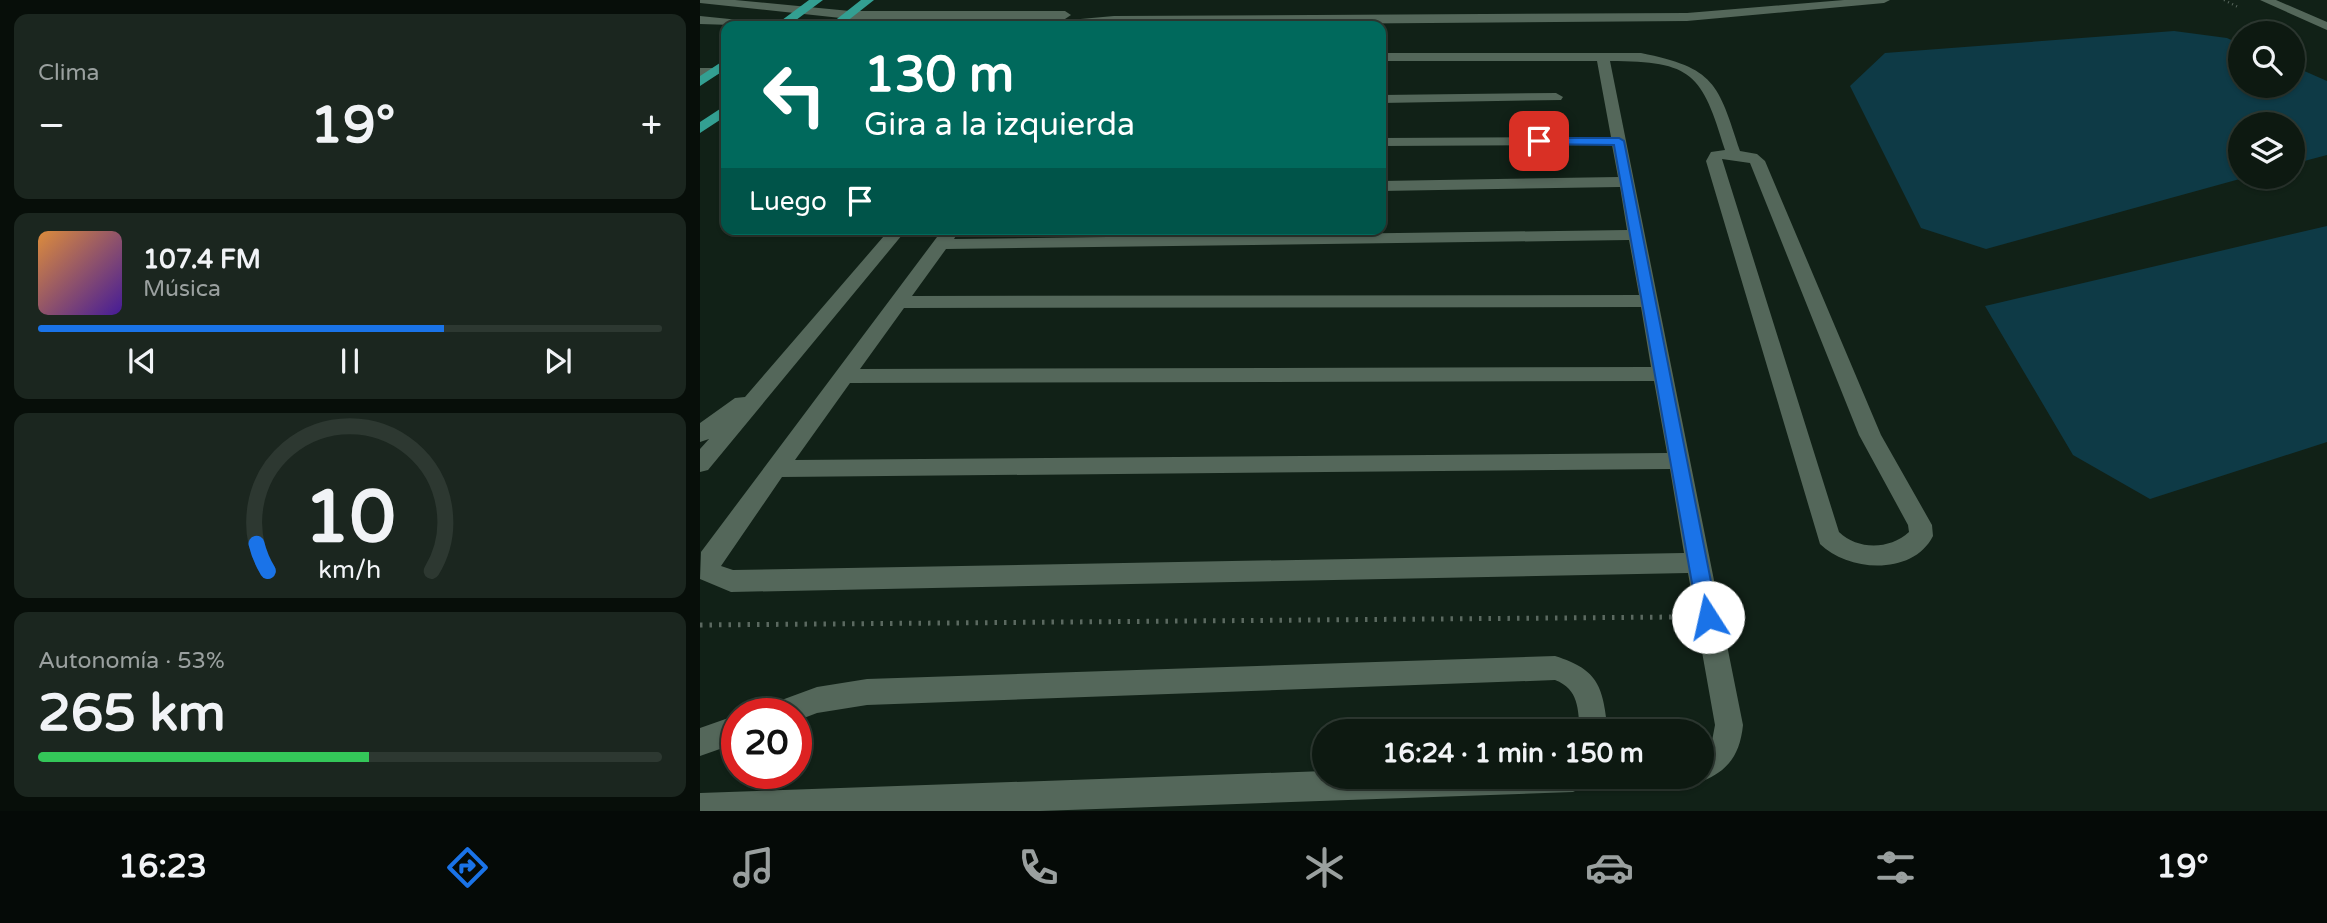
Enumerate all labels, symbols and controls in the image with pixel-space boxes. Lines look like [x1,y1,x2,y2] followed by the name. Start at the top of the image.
[2228,21,2305,189] map controls
[2228,21,2305,98] button: search
[864,46,1014,105] text: 130 m
[749,49,840,140] icon: left
[38,59,99,87] text: Clima
[310,94,395,157] text: 19°
[38,103,65,149] text: −
[641,103,662,149] text: +
[864,106,1135,144] text: Gira a la izquierda
[1509,111,1569,171] pin
[2228,112,2305,189] button: layers
[1520,122,1558,160] icon: arrive
[841,182,879,220] icon: arrive
[749,186,827,217] text: Luego
[143,244,261,275] text: 107.4 FM
[143,275,221,303] text: Música
[123,342,161,380] icon: previous
[331,342,369,380] icon: pause
[539,342,577,380] icon: next
[304,475,396,563] text: 10
[319,555,381,585] text: km/h
[1671,580,1745,654] position arrow
[38,647,225,675] text: Autonomía · 53%
[38,682,226,745] text: 265 km
[721,698,812,789] speed limit sign: 20
[1382,738,1644,769] text: 16:24 · 1 min · 150 m
[443,843,492,892] icon: directions
[729,843,778,892] icon: music
[1014,843,1063,892] icon: phone
[1300,843,1349,892] icon: climate
[1585,843,1634,892] icon: car
[1871,843,1920,892] icon: filters
[118,848,207,886] text: 16:23
[2156,848,2209,886] text: 19°

